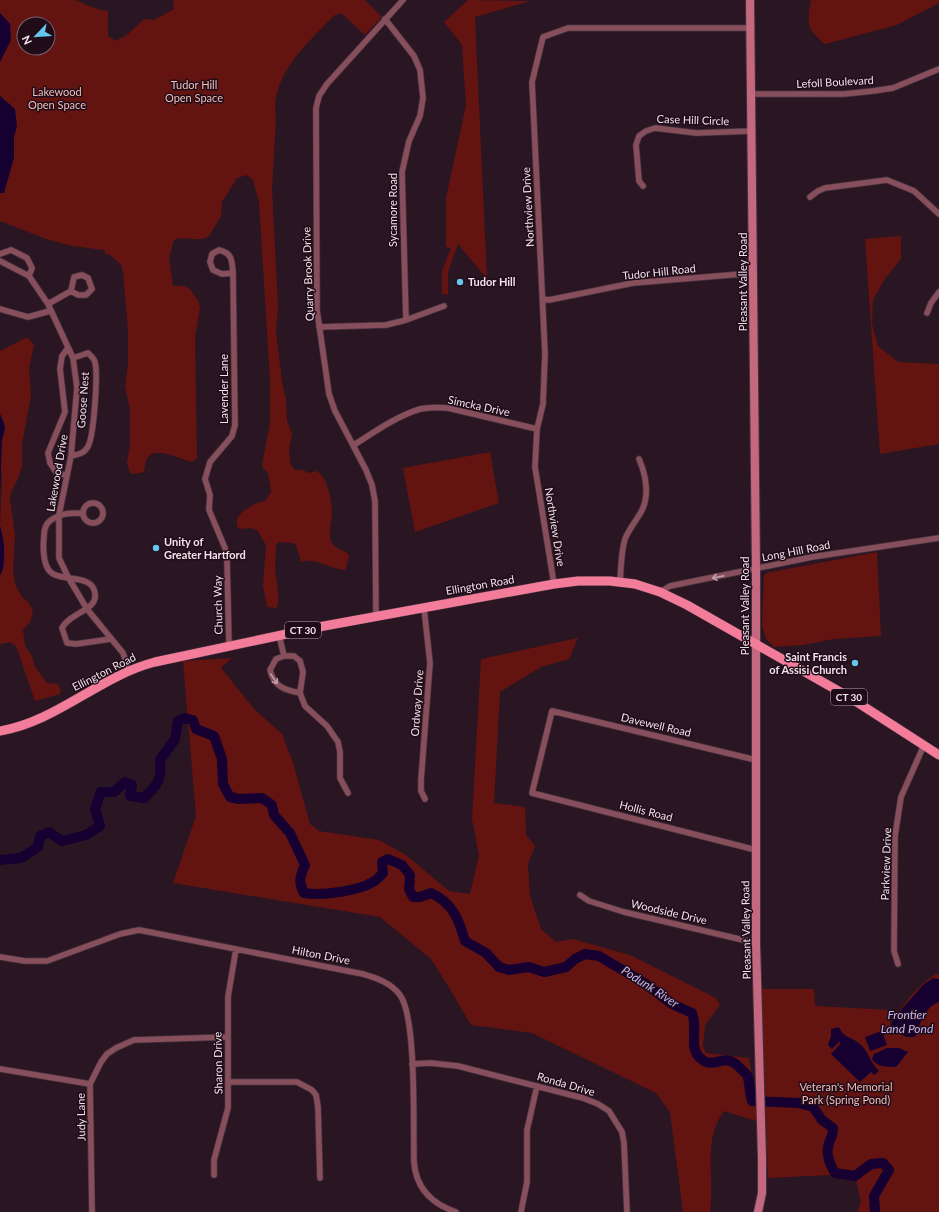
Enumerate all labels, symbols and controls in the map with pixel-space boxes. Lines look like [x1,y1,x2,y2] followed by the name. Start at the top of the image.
[16,16,56,56] north arrow
[19,34,34,47] text: N
[796,73,874,90] street label: Lefoll Boulevard
[165,78,223,104] park label: Tudor Hill Open Space
[28,85,86,111] park label: Lakewood Open Space
[657,112,730,127] street label: Case Hill Circle
[519,167,536,247] street label: Northview Drive
[386,173,399,247] street label: Sycamore Road
[299,226,316,321] street label: Quarry Brook Drive
[736,233,749,331] street label: Pleasant Valley Road
[622,261,696,282] street label: Tudor Hill Road
[468,275,516,288] place label: Tudor Hill
[455,277,465,287] marker: Tudor Hill
[217,354,230,424] street label: Lavender Lane
[74,371,91,429] street label: Goose Nest
[447,393,511,418] street label: Simcka Drive
[43,433,70,513] street label: Lakewood Drive
[543,486,568,568] street label: Northview Drive
[164,535,246,561] place label: Unity of Greater Hartford
[761,537,831,564] street label: Long Hill Road
[151,543,161,553] marker: Unity of Greater Hartford
[738,557,751,655] street label: Pleasant Valley Road
[445,572,515,597] street label: Ellington Road
[712,573,725,581] one-way arrow
[210,575,225,635] street label: Church Way
[285,622,321,638] road number: CT 30
[70,650,138,693] street label: Ellington Road
[769,650,847,676] place label: Saint Francis of Assisi Church
[850,658,860,668] marker: Saint Francis of Assisi Church
[408,669,425,737] street label: Ordway Drive
[270,673,279,684] one-way arrow
[831,689,867,705] road number: CT 30
[620,710,692,739] street label: Davewell Road
[618,798,674,823] street label: Hollis Road
[878,827,893,901] street label: Parkview Drive
[738,881,753,979] street label: Pleasant Valley Road
[630,896,709,927] street label: Woodside Drive
[291,943,351,967] street label: Hilton Drive
[619,962,683,1011] water label: Podunk River
[881,1007,934,1036] water label: Frontier Land Pond
[210,1031,225,1094] street label: Sharon Drive
[536,1069,597,1098] street label: Ronda Drive
[799,1080,893,1106] park label: Veteran's Memorial Park (Spring Pond)
[74,1093,87,1141] street label: Judy Lane

